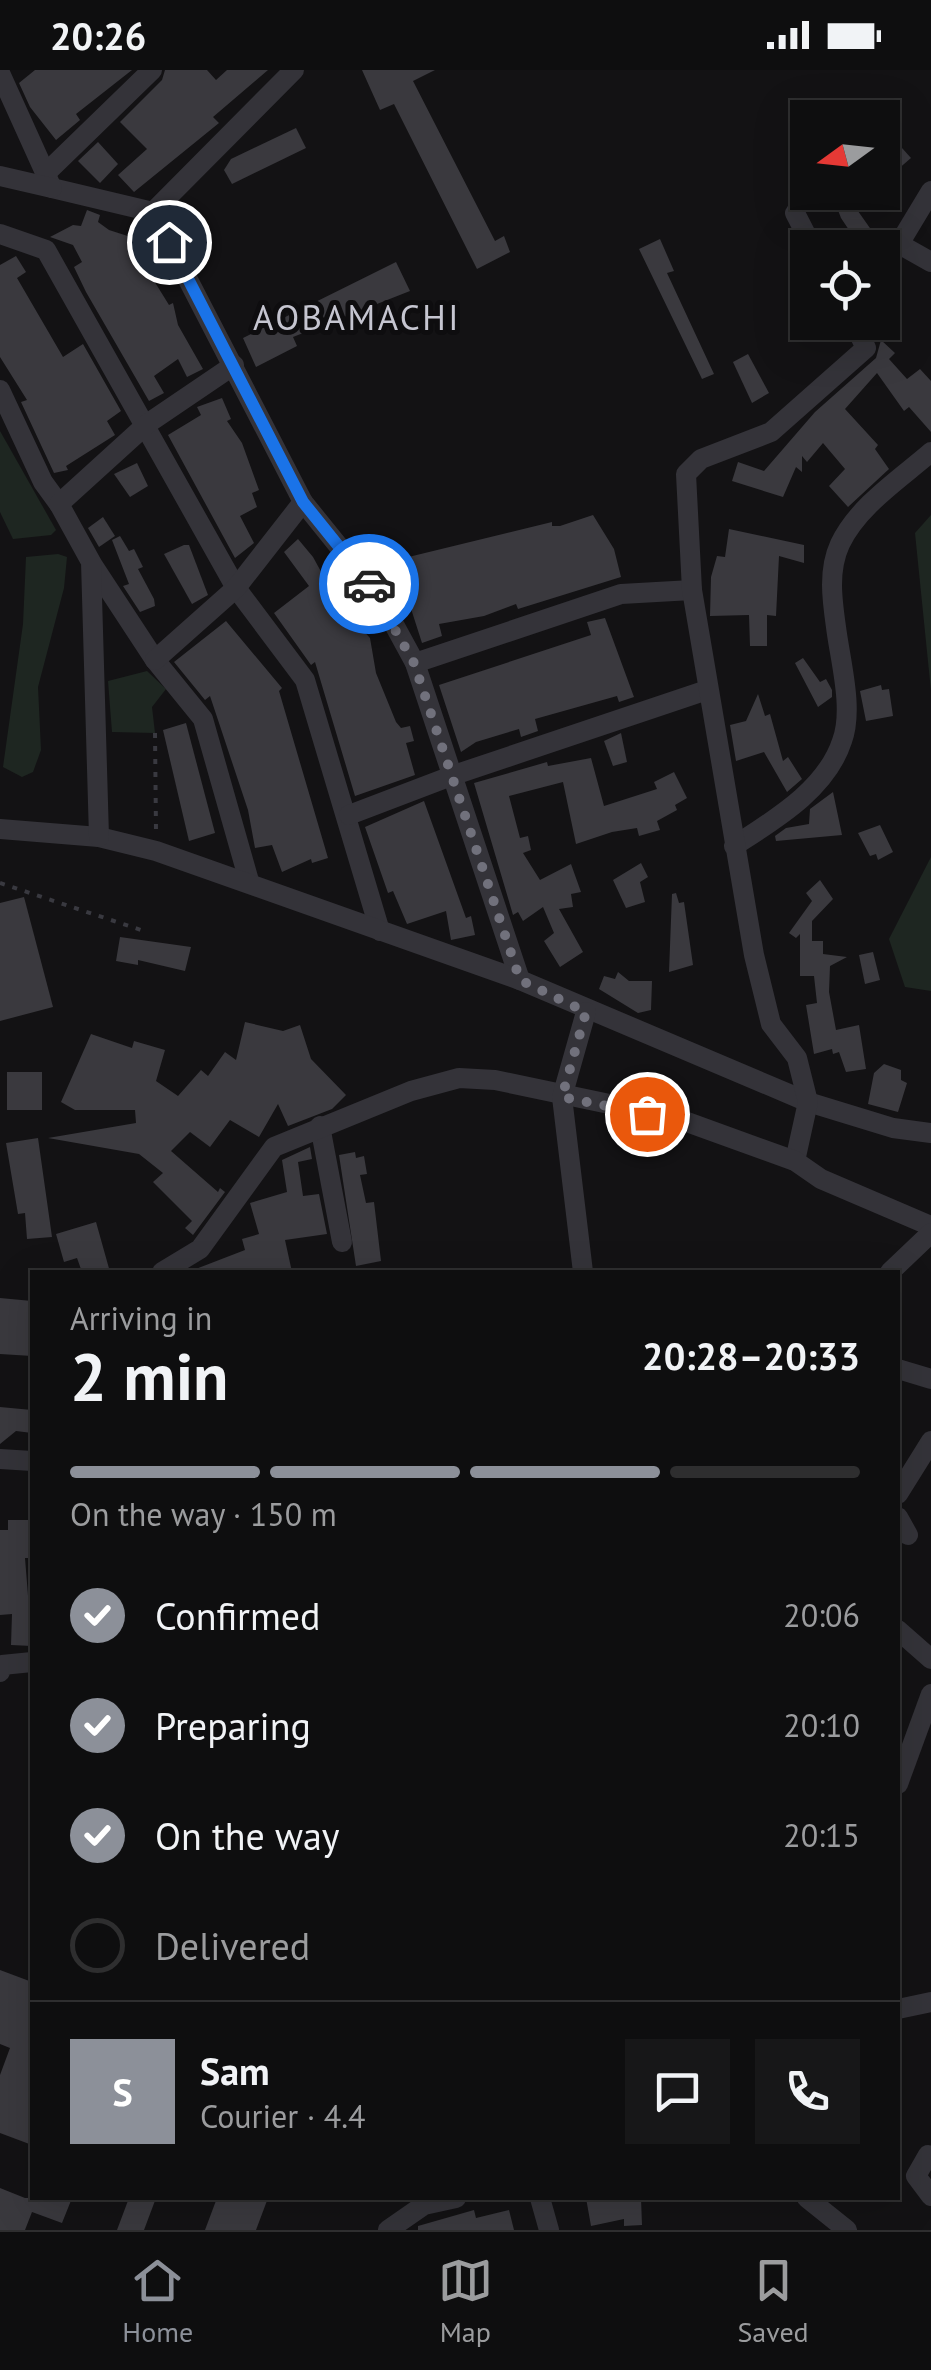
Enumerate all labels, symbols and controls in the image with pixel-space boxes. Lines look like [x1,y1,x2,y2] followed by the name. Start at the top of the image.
[50,11,146,60] text: 20:26
[790,100,900,210] north arrow
[790,100,900,340] map controls
[127,200,212,285] pin
[142,215,197,270] icon: home
[790,230,900,340] button: locate
[253,294,461,340] district label: AOBAMACHI
[319,534,419,634] courier
[342,557,397,612] icon: car
[605,1072,690,1157] pin
[620,1087,675,1142] icon: bag
[70,1297,212,1339] text: Arriving in
[642,1331,860,1380] text: 20:28–20:33
[70,1334,229,1418] text: 2 min
[70,1493,337,1535] text: On the way · 150 m
[70,1588,125,1643] icon: check
[155,1591,321,1640] text: Confirmed
[783,1594,860,1636] text: 20:06
[70,1698,125,1753] icon: check
[155,1701,311,1750] text: Preparing
[783,1704,860,1746] text: 20:10
[70,1808,125,1863] icon: check
[155,1811,340,1860] text: On the way
[783,1814,860,1856] text: 20:15
[155,1921,310,1970] text: Delivered
[625,2039,730,2144] button: chat
[755,2039,860,2144] button: phone
[200,2046,270,2095] text: Sam
[112,2067,133,2116] text: S
[200,2095,366,2137] text: Courier · 4.4
[122,2253,193,2350] tab: Home
[438,2253,493,2350] tab: Map
[737,2253,809,2350] tab: Saved

